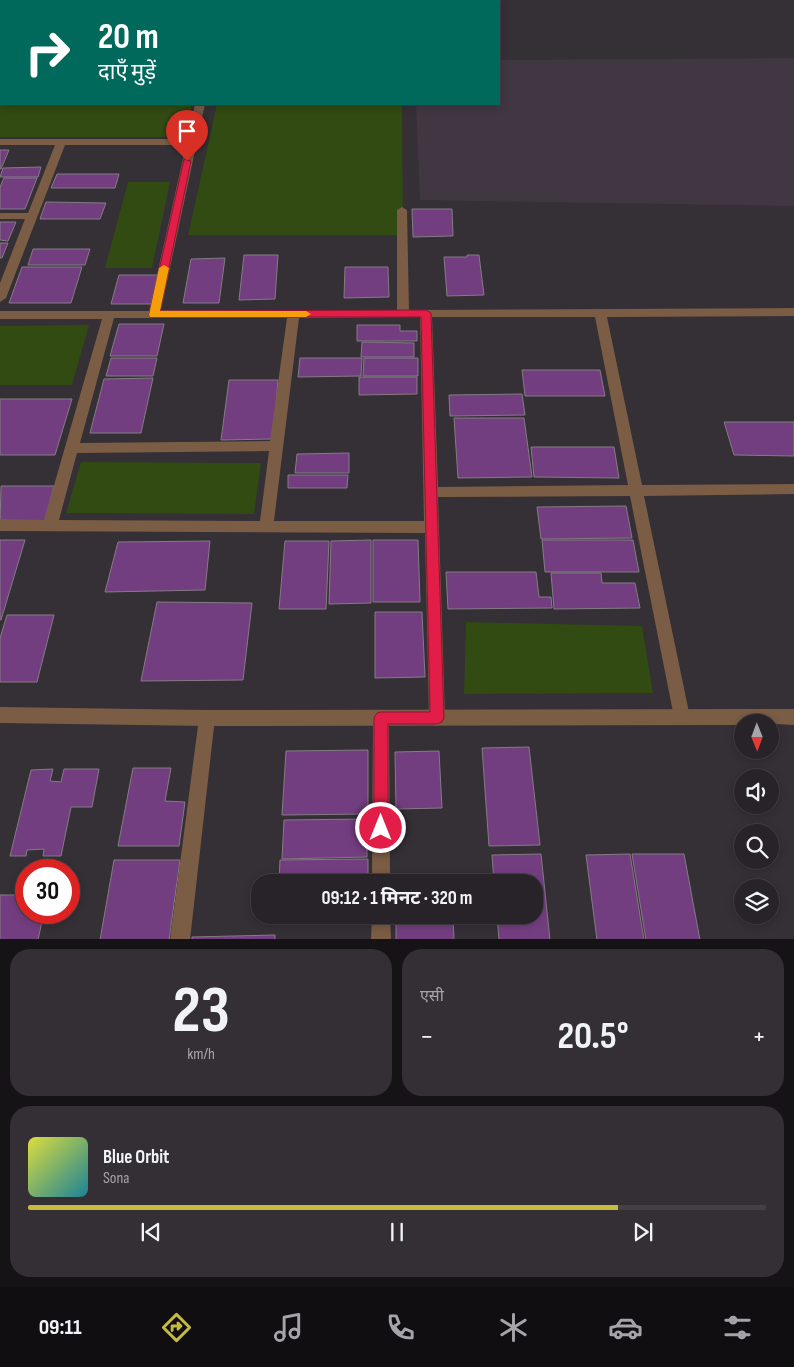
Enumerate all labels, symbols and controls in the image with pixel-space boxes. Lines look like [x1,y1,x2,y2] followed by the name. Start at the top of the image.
[98,16,159,59] text: 20 m
[15,20,80,85] icon: right
[98,59,156,86] text: दाएँ मुड़ें
[166,110,208,161] pin
[173,117,201,145] icon: arrive
[734,714,779,759] north arrow
[734,714,779,924] map controls
[734,769,779,814] button: sound
[354,801,406,853] position arrow
[734,824,779,869] button: search
[15,859,80,924] speed limit sign: 30
[734,879,779,924] button: layers
[322,887,472,910] text: 09:12 · 1 मिनट · 320 m
[172,973,230,1051] text: 23
[420,987,444,1006] text: एसी
[557,1014,629,1059] text: 20.5°
[420,1020,434,1053] text: −
[752,1020,766,1053] text: +
[187,1045,215,1064] text: km/h
[103,1146,169,1169] text: Blue Orbit
[103,1169,130,1188] text: Sona
[137,1218,165,1246] icon: previous
[383,1218,411,1246] icon: pause
[629,1218,657,1246] icon: next
[159,1310,194,1345] icon: directions
[271,1310,306,1345] icon: music
[383,1310,418,1345] icon: phone
[496,1310,531,1345] icon: climate
[608,1310,643,1345] icon: car
[720,1310,755,1345] icon: filters
[39,1314,82,1341] text: 09:11

